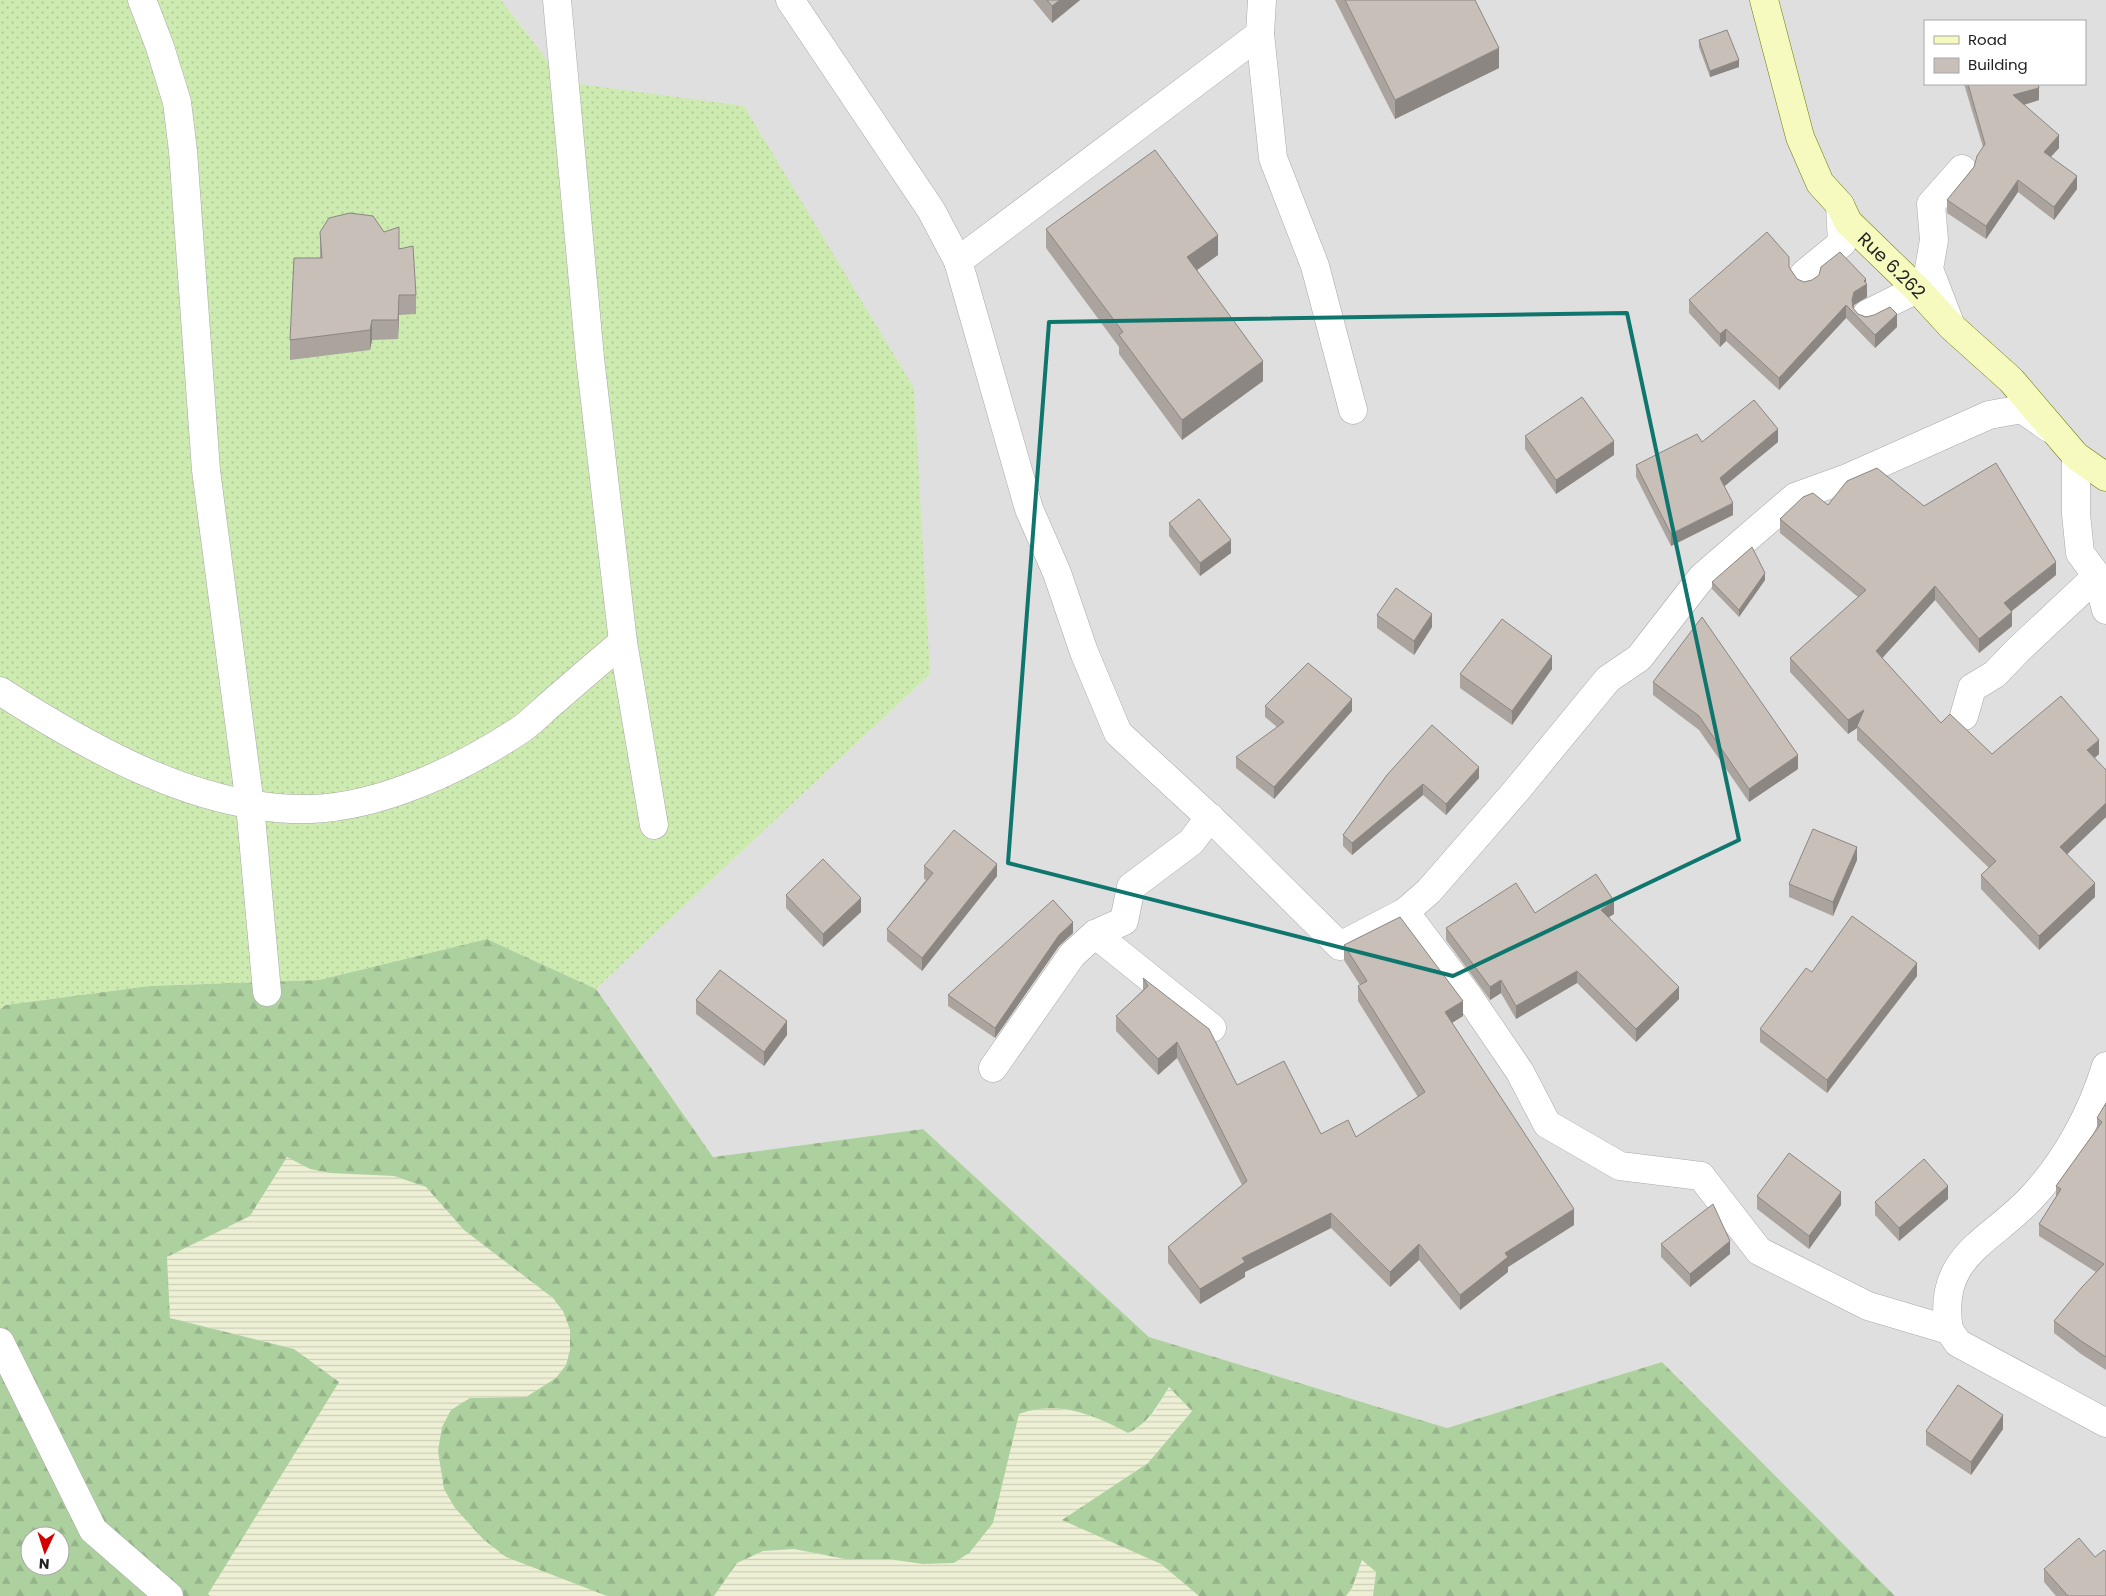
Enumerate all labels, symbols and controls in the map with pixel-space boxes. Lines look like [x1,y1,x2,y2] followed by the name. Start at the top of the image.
[1924,20,2086,85] legend
[1968,29,2007,50] text: Road
[1968,54,2028,75] text: Building
[1853,226,1932,304] street label: Rue 6.262
[20,1526,70,1576] north arrow
[38,1554,50,1574] text: N

